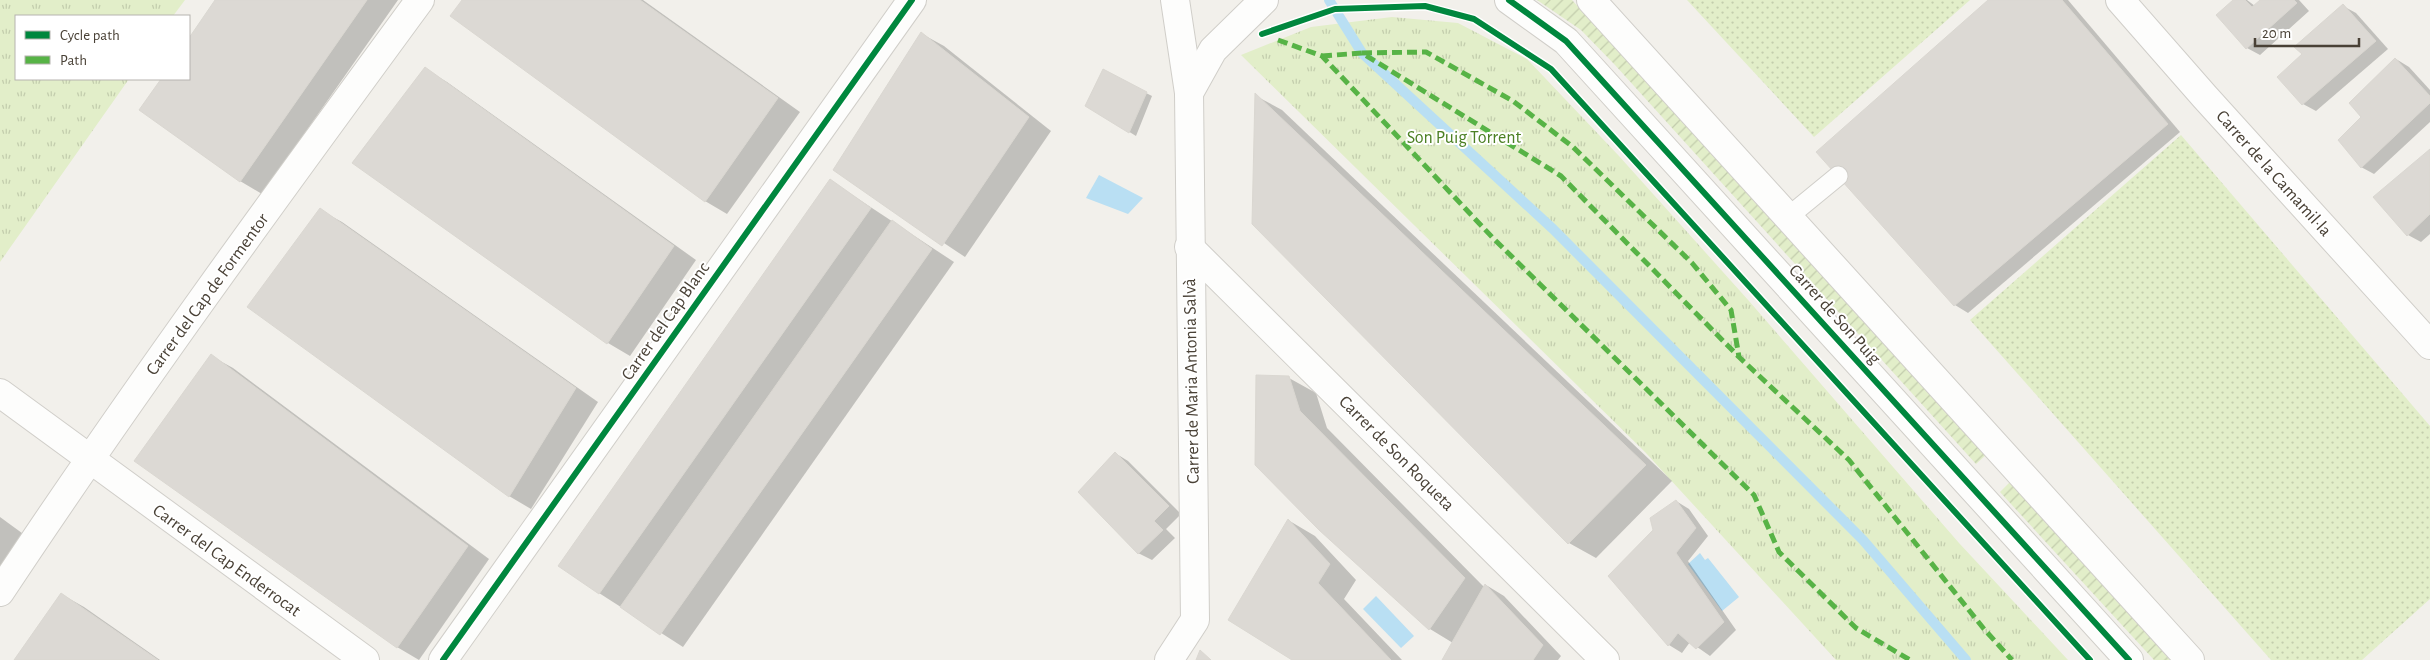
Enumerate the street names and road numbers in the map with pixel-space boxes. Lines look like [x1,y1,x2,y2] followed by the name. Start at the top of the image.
[2212,107,2334,240] street label: Carrer de la Camamil·la
[143,210,273,379] street label: Carrer del Cap de Formentor
[618,259,713,384] street label: Carrer del Cap Blanc
[1785,261,1884,368] street label: Carrer de Son Puig
[1181,278,1203,484] street label: Carrer de Maria Antonia Salvà
[1335,393,1457,515] street label: Carrer de Son Roqueta
[149,501,304,620] street label: Carrer del Cap Enderrocat

